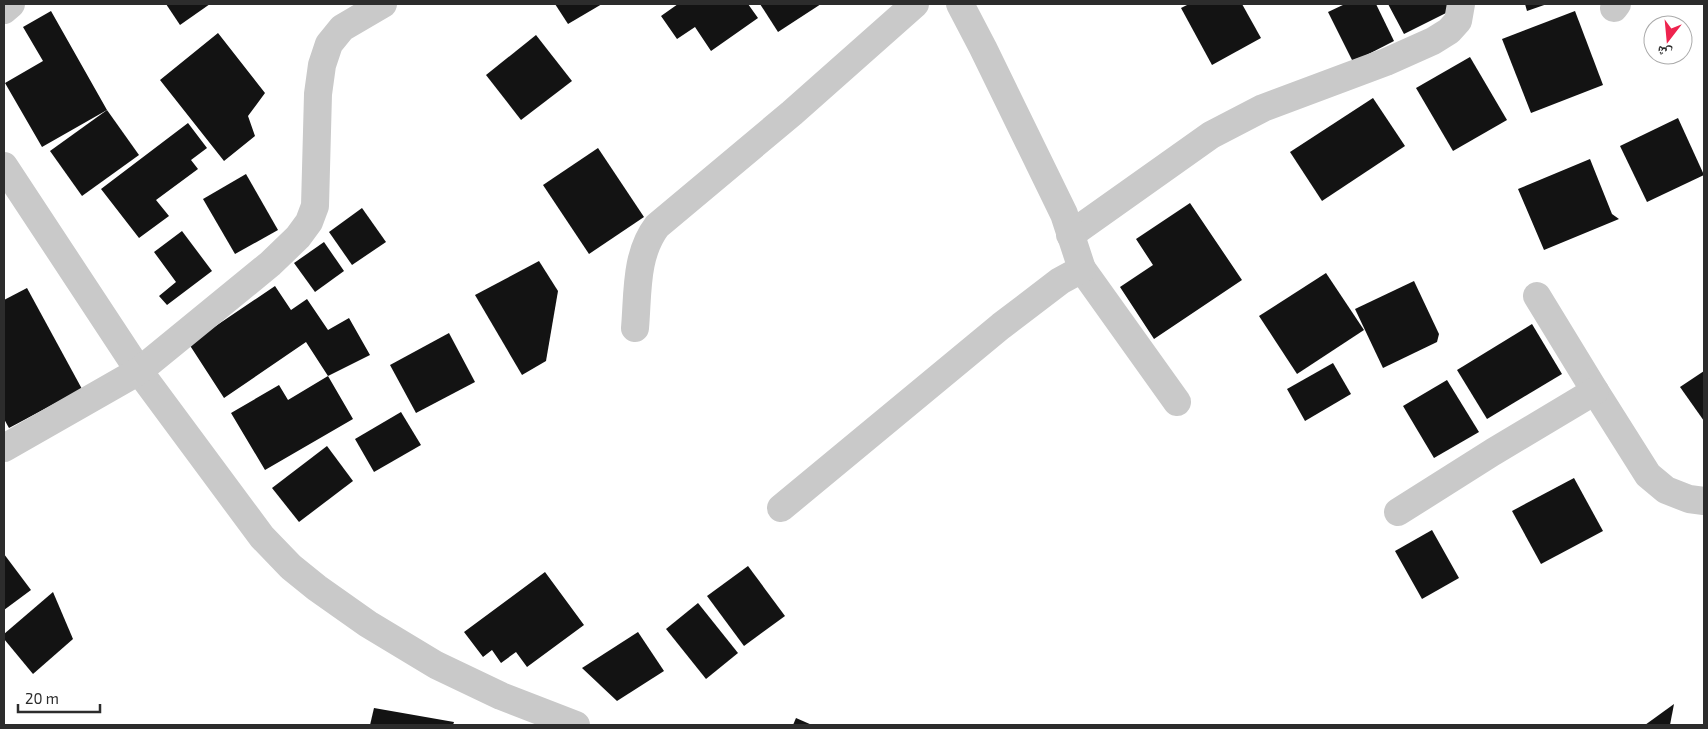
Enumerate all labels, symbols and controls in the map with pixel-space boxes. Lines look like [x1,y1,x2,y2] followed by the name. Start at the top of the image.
[1643,15,1693,65] north arrow
[1655,42,1674,63] text: ش
[18,682,100,714] scale bar
[25,689,59,707] text: 20 m

